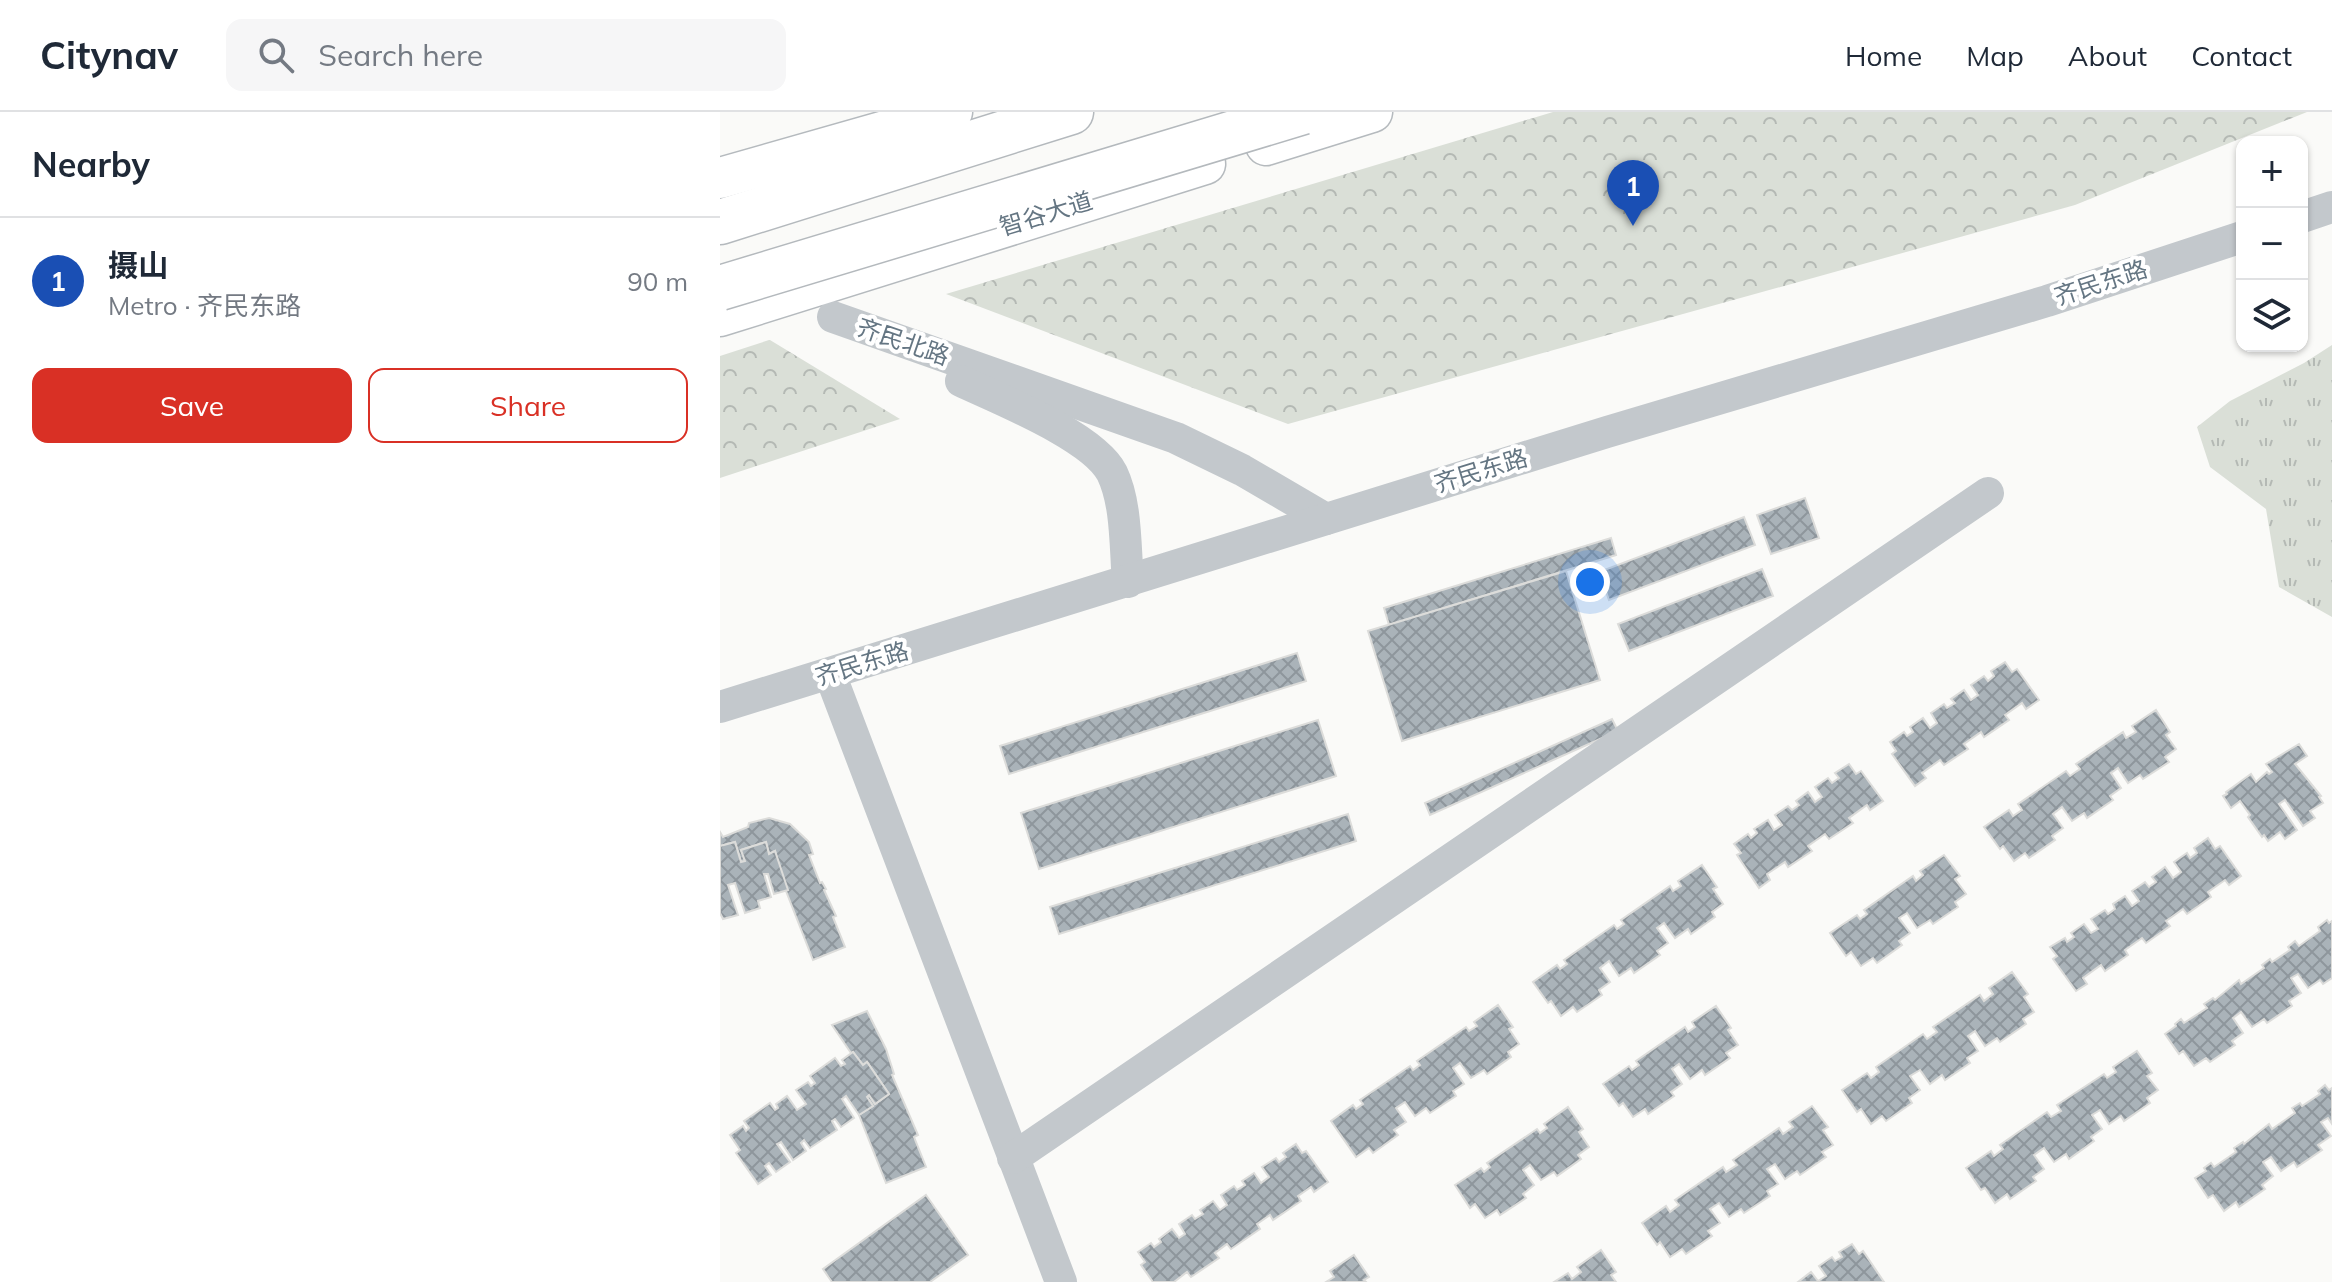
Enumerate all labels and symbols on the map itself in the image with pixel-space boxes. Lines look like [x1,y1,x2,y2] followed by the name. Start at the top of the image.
[1607,160,1659,226] pin: 1
[995,185,1096,241] street label: 智谷大道
[2050,253,2151,311] street label: 齐民东路
[853,311,954,371] street label: 齐民北路
[1430,442,1531,498] street label: 齐民东路
[1570,562,1610,602] your location
[811,635,912,691] street label: 齐民东路

